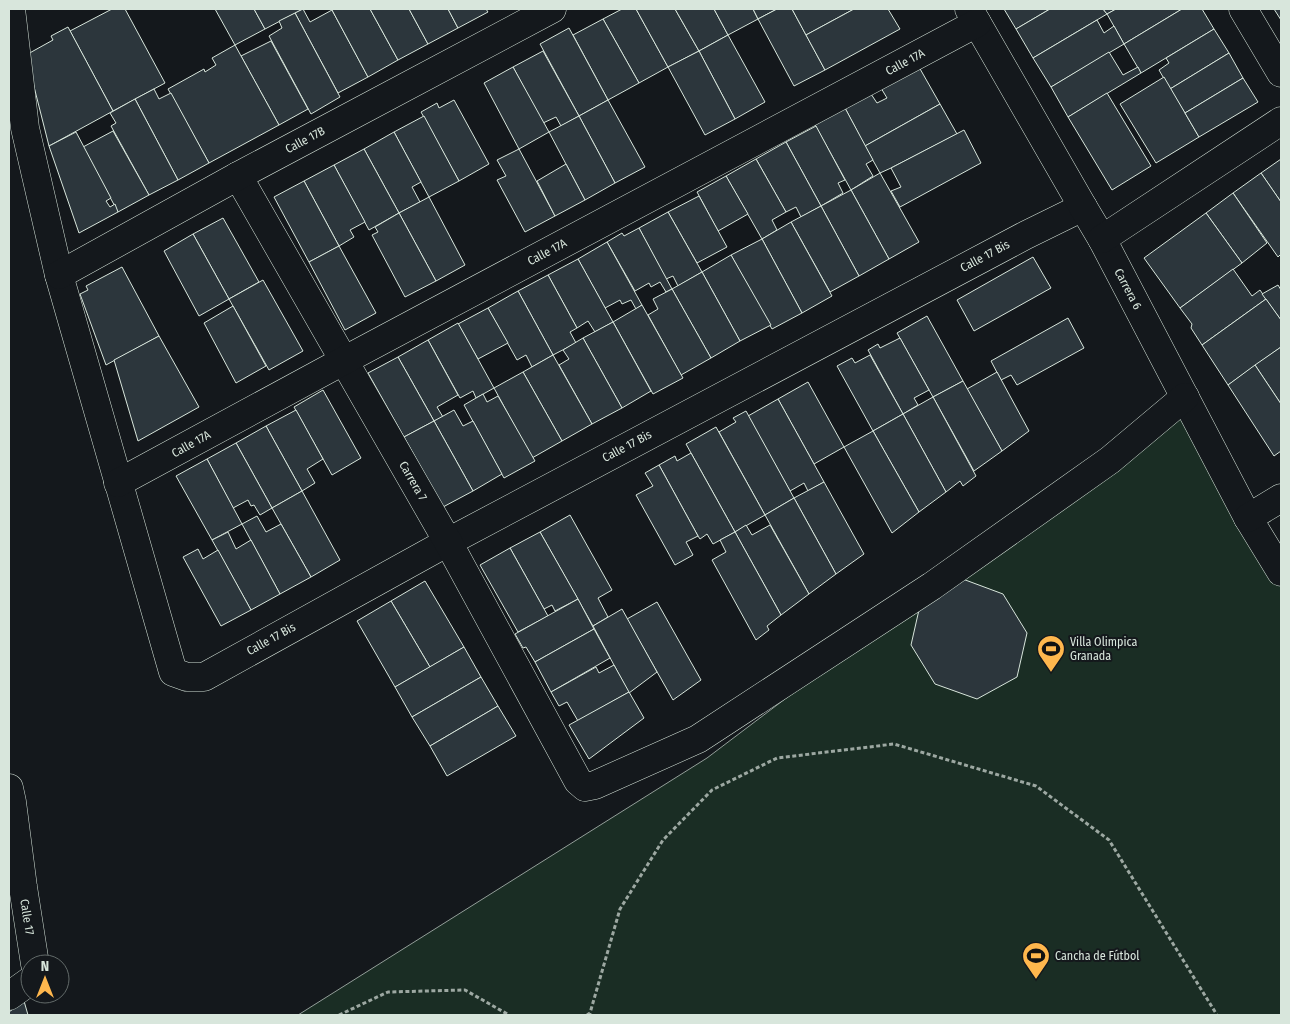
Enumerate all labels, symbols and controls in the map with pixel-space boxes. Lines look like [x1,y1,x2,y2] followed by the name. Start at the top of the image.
[883,46,928,78] street label: Calle 17A
[283,124,328,156] street label: Calle 17B
[525,236,570,268] street label: Calle 17A
[958,237,1012,275] street label: Calle 17 Bis
[1111,266,1145,312] street label: Carrera 6
[169,427,213,460] street label: Calle 17A
[600,427,654,465] street label: Calle 17 Bis
[396,459,430,503] street label: Carrera 7
[244,620,298,658] street label: Calle 17 Bis
[1036,634,1066,673] sports icon: Villa Olimpica Granada
[1070,635,1137,663] place label: Villa Olimpica Granada
[17,898,37,936] street label: Calle 17
[1021,941,1051,980] sports icon: Cancha de Fútbol
[1055,949,1139,963] place label: Cancha de Fútbol
[20,954,70,1004] north arrow
[41,958,49,975] text: N

